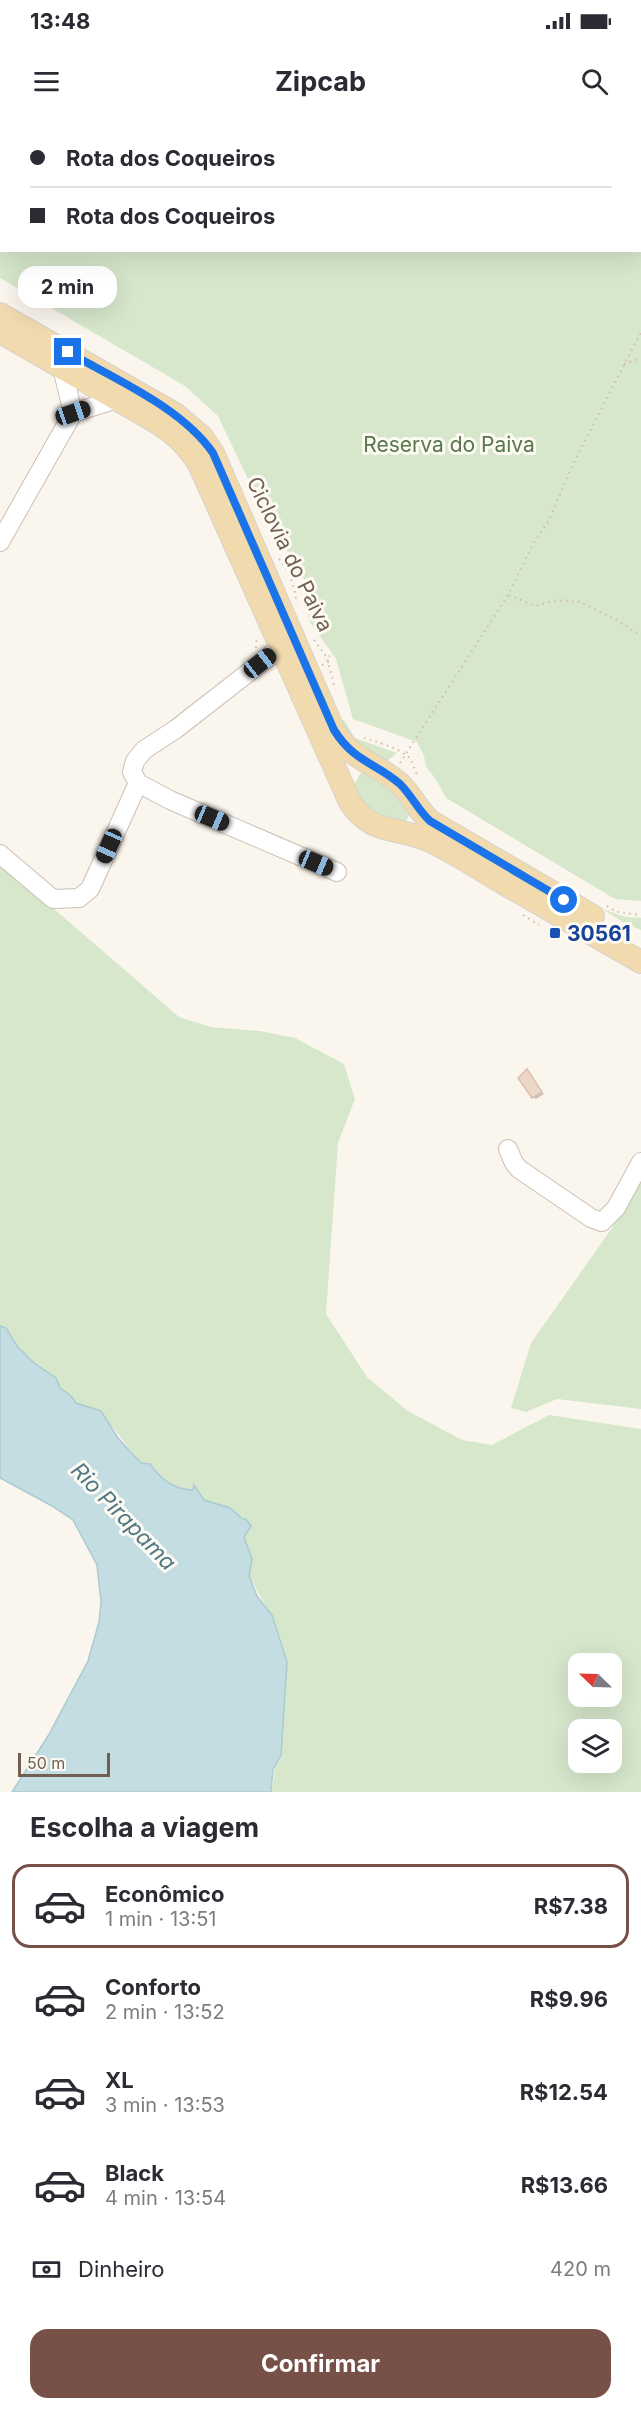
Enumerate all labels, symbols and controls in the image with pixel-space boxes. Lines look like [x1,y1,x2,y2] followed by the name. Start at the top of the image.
[30,8,90,34] text: 13:48
[30,65,63,98] icon: menu
[275,65,366,98] text: Zipcab
[578,65,611,98] icon: search
[66,145,275,171] text: Rota dos Coqueiros
[66,203,275,229] text: Rota dos Coqueiros
[19,265,118,307] callout: 2 min
[41,275,94,299] text: 2 min
[54,338,81,365] route end
[53,399,93,427] car
[363,432,535,457] park label: Reserva do Paiva
[242,472,338,636] street label: Ciclovia do Paiva
[240,645,280,681] car
[192,803,232,833] car
[93,826,125,866] car
[296,848,336,878] car
[550,886,577,913] route start
[567,921,631,946] place label: 30561
[548,926,562,940] marker: 30561
[66,1457,182,1575] water label: Rio Pirapama
[568,1653,622,1707] north arrow
[568,1653,622,1773] map controls
[568,1719,622,1773] button: layers
[18,1750,110,1778] scale bar
[27,1753,65,1773] text: 50 m
[30,1811,259,1844] text: Escolha a viagem
[33,1879,87,1933] icon: car
[105,1881,224,1907] text: Econômico
[534,1893,608,1919] text: R$7.38
[105,1907,217,1931] text: 1 min · 13:51
[33,1972,87,2026] icon: car
[105,1974,201,2000] text: Conforto
[530,1986,608,2012] text: R$9.96
[105,2000,225,2024] text: 2 min · 13:52
[33,2065,87,2119] icon: car
[105,2067,134,2093] text: XL
[520,2079,608,2105] text: R$12.54
[105,2093,225,2117] text: 3 min · 13:53
[33,2158,87,2212] icon: car
[105,2160,164,2186] text: Black
[521,2172,608,2198] text: R$13.66
[105,2186,226,2210] text: 4 min · 13:54
[30,2253,63,2286] icon: cash
[78,2256,164,2282] text: Dinheiro
[550,2257,611,2281] text: 420 m
[30,2329,611,2398] button: Confirmar

